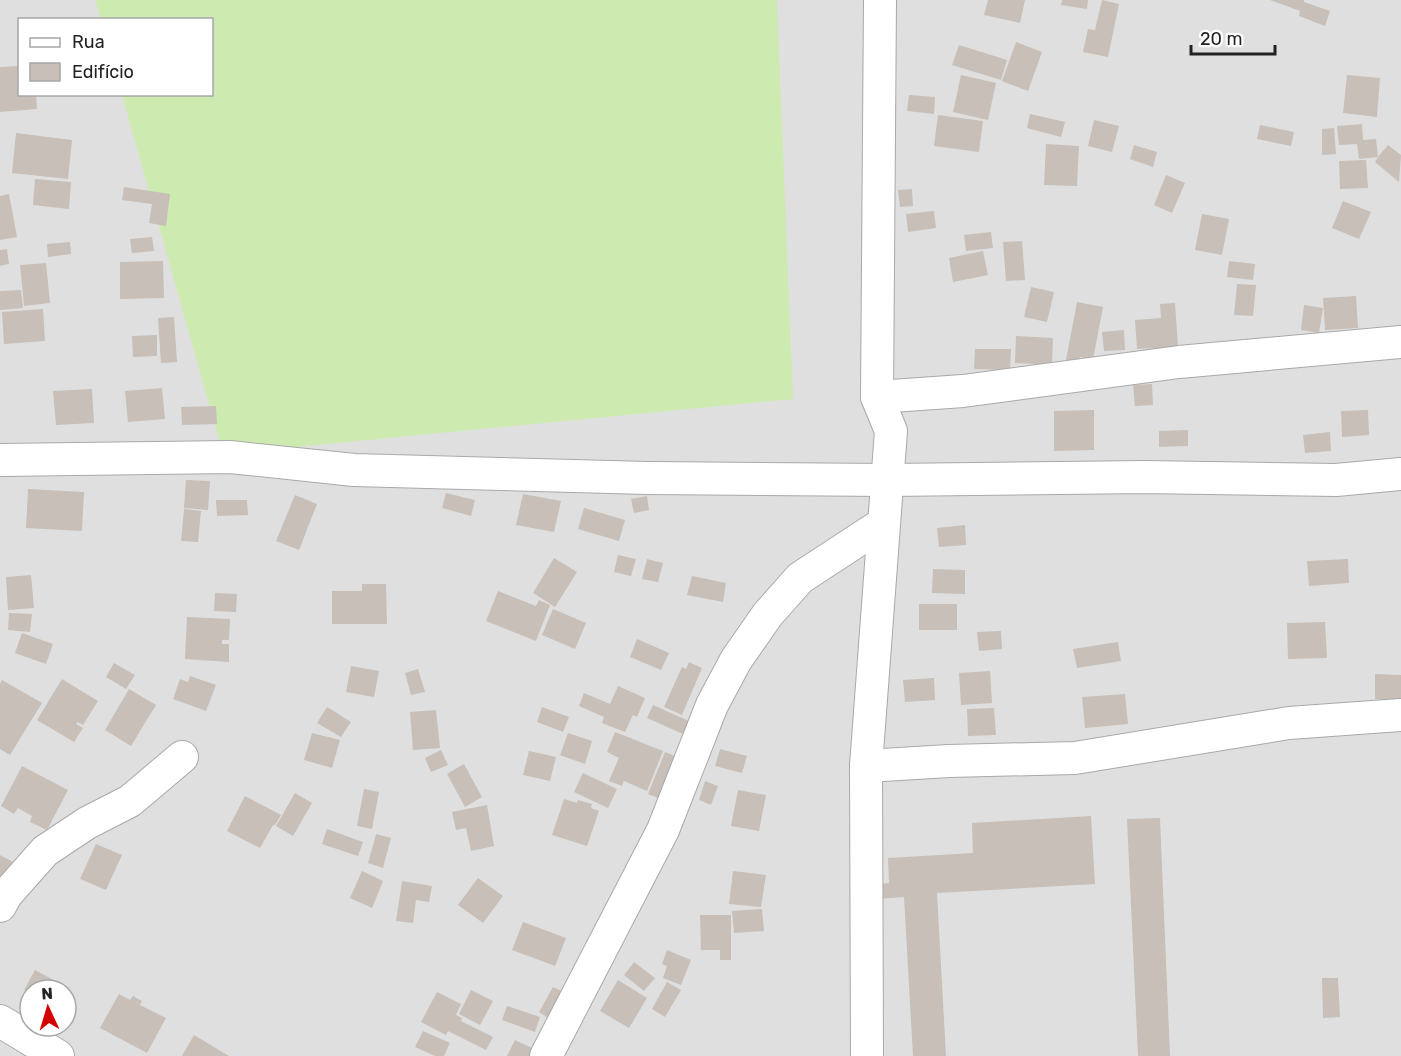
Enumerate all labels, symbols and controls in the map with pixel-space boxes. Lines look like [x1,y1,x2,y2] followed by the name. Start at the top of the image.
[18,18,213,96] legend
[1191,18,1275,56] scale bar
[1200,28,1242,50] text: 20 m
[72,31,105,53] text: Rua
[72,61,134,83] text: Edifício
[18,978,78,1038] north arrow
[41,984,53,1003] text: N

